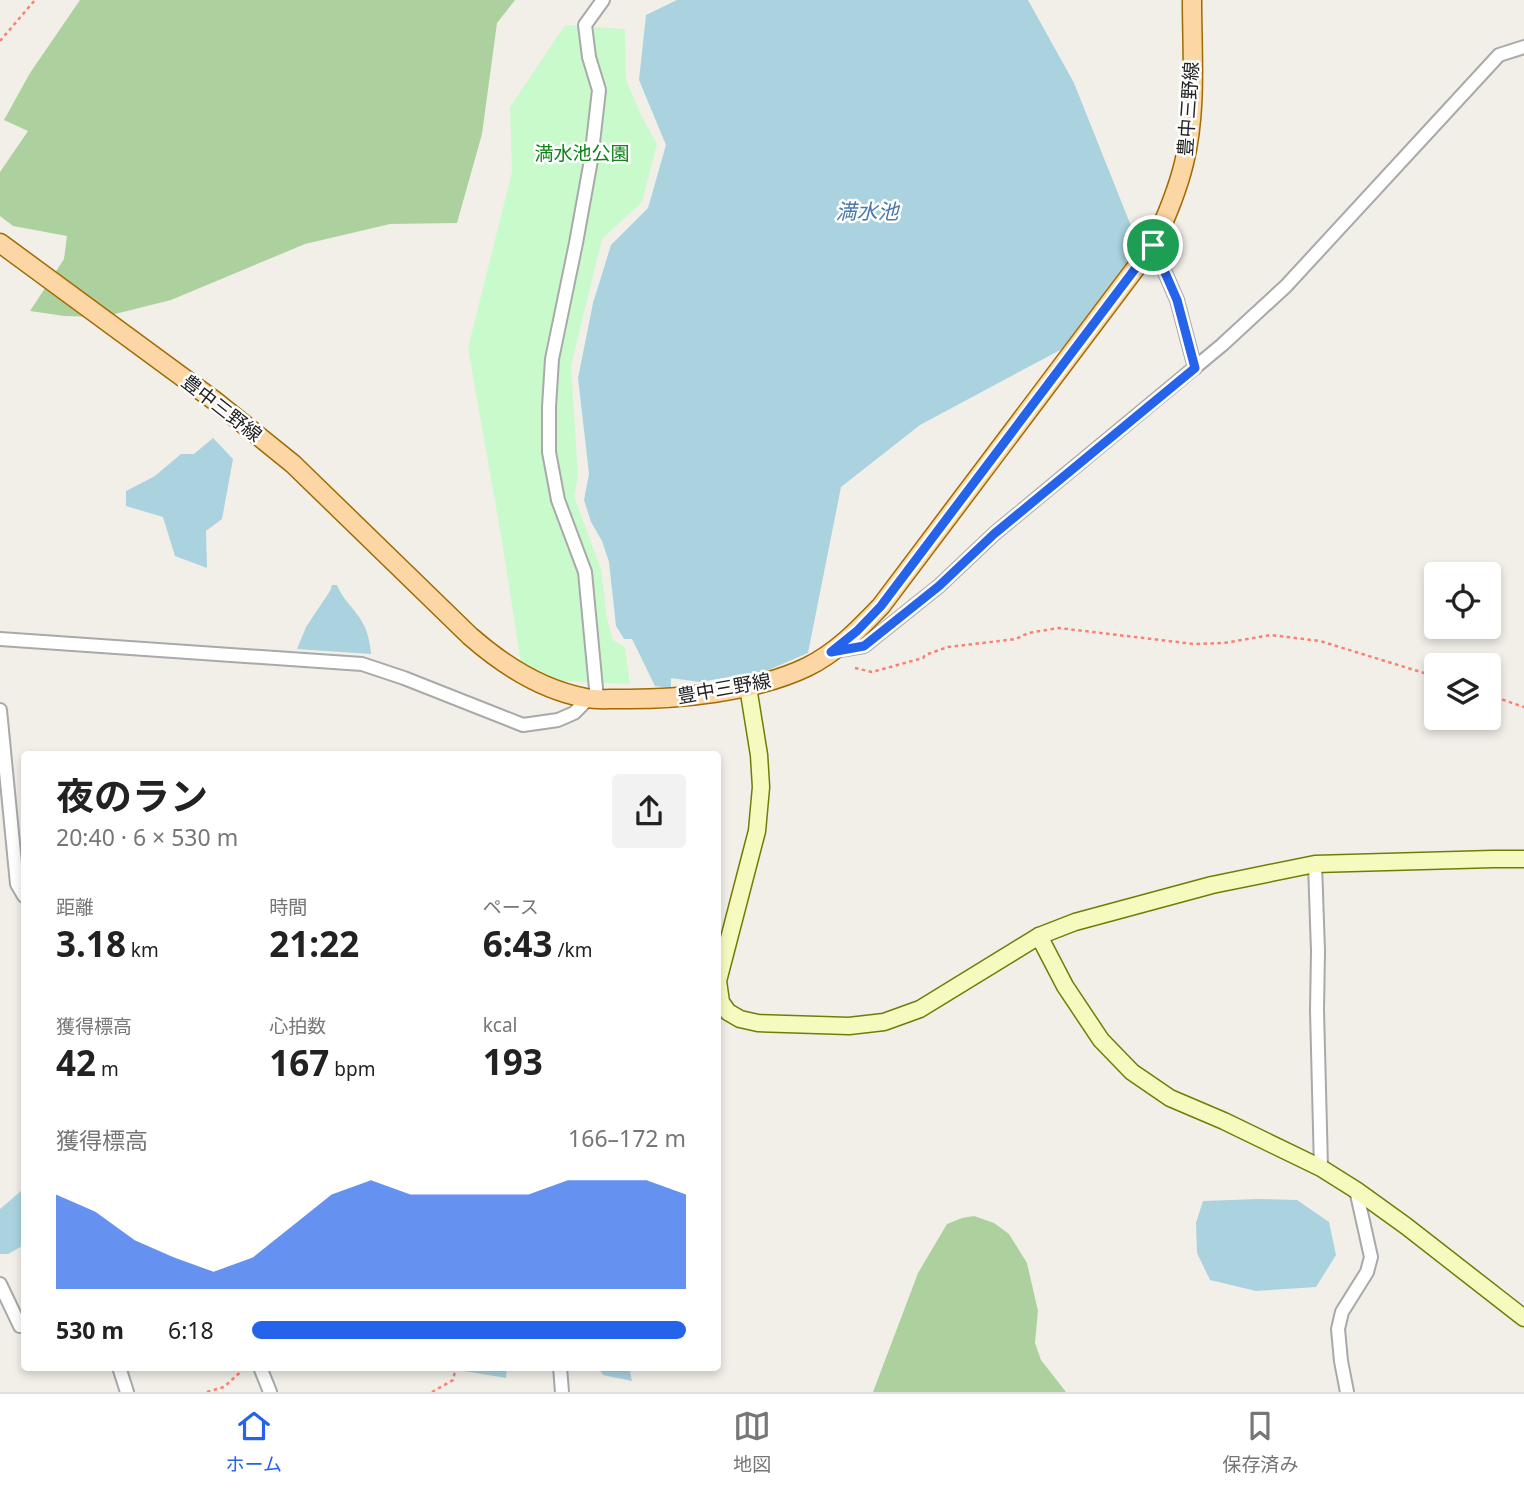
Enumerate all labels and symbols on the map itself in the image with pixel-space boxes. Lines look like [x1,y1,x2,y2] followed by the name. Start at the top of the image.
[1172,61,1204,157] street label: 豊中三野線
[534,140,630,166] park label: 満水池公園
[836,197,900,225] water label: 満水池
[1123,215,1183,275] pin
[177,369,267,447] street label: 豊中三野線
[675,667,773,709] street label: 豊中三野線

